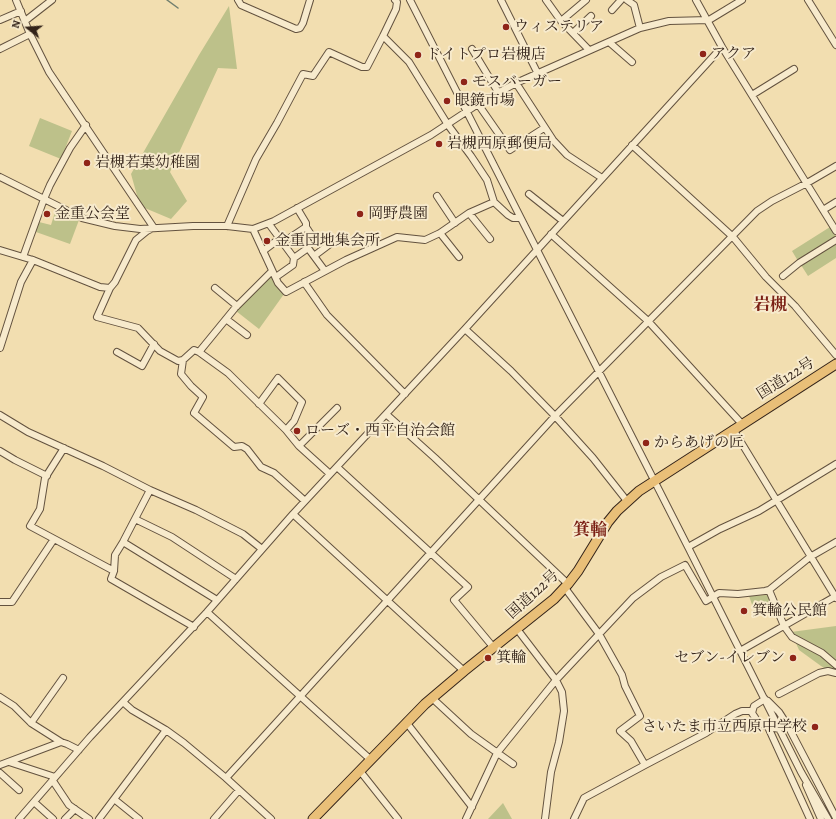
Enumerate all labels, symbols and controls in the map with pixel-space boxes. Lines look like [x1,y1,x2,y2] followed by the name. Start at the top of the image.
[8,8,48,48] north arrow
[8,18,24,30] text: N
[514,18,604,36] place label: ウィステリア
[501,22,511,32] marker: ウィステリア
[711,45,756,63] place label: アクア
[426,46,546,64] place label: ドイトプロ岩槻店
[698,49,708,59] marker: アクア
[413,50,423,60] marker: ドイトプロ岩槻店
[472,73,562,91] place label: モスバーガー
[459,77,469,87] marker: モスバーガー
[455,92,515,110] place label: 眼鏡市場
[442,96,452,106] marker: 眼鏡市場
[447,135,552,153] place label: 岩槻西原郵便局
[434,139,444,149] marker: 岩槻西原郵便局
[95,154,200,172] place label: 岩槻若葉幼稚園
[82,158,92,168] marker: 岩槻若葉幼稚園
[55,205,130,223] place label: 金重公会堂
[368,205,428,223] place label: 岡野農園
[42,209,52,219] marker: 金重公会堂
[355,209,365,219] marker: 岡野農園
[275,232,380,250] place label: 金重団地集会所
[262,236,272,246] marker: 金重団地集会所
[753,296,787,316] district label: 岩槻
[754,354,818,404] street label: 国道122号
[305,422,455,440] place label: ローズ・西平自治会館
[292,426,302,436] marker: ローズ・西平自治会館
[654,434,744,452] place label: からあげの匠
[641,438,651,448] marker: からあげの匠
[573,521,607,541] district label: 箕輪
[503,567,563,623] street label: 国道122号
[752,602,827,620] place label: 箕輪公民館
[739,606,749,616] marker: 箕輪公民館
[496,649,526,667] place label: 箕輪
[674,649,785,667] place label: セブン-イレブン
[483,653,493,663] marker: 箕輪
[788,653,798,663] marker: セブン-イレブン
[642,718,807,736] place label: さいたま市立西原中学校
[810,722,820,732] marker: さいたま市立西原中学校

